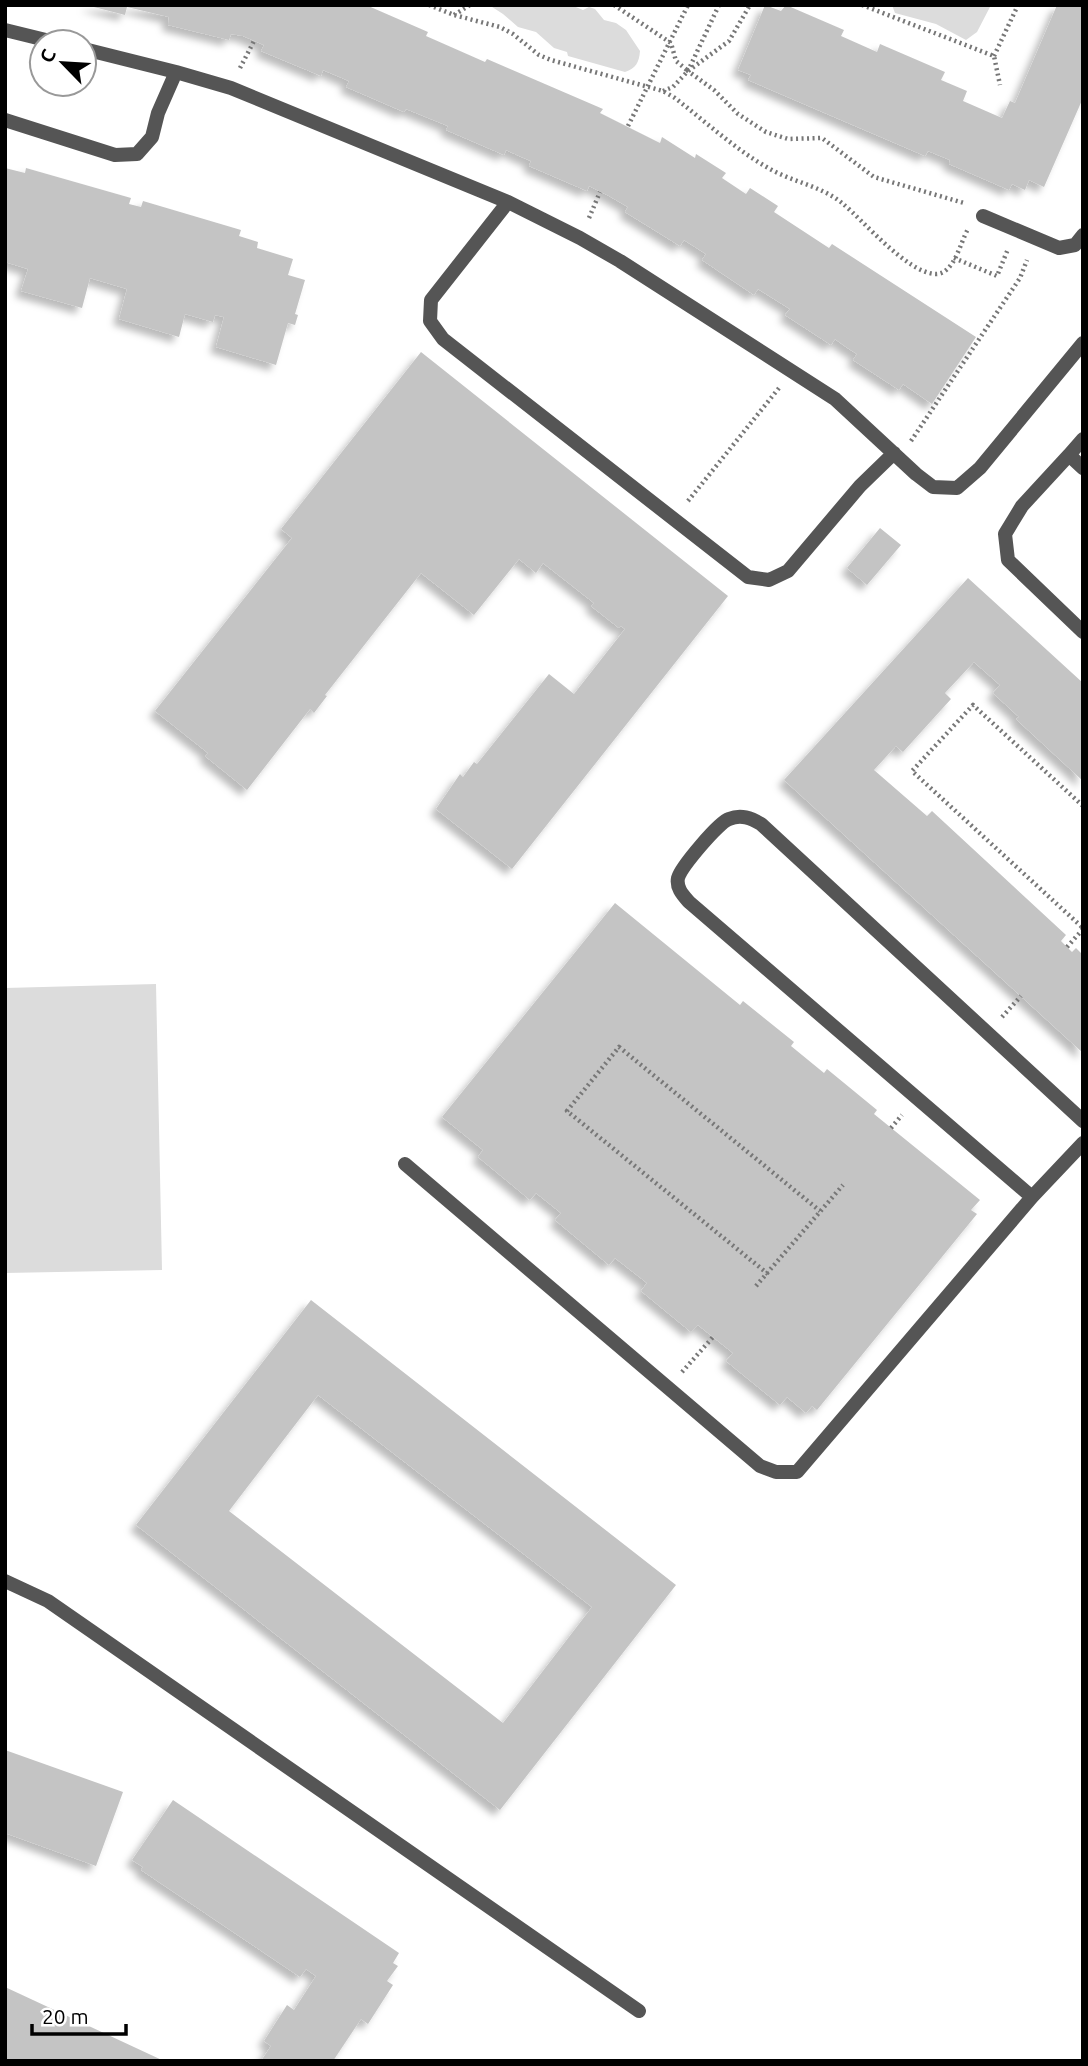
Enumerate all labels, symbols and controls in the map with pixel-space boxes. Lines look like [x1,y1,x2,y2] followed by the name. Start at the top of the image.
[28,28,98,98] north arrow
[35,46,60,66] text: С
[32,1993,126,2037] scale bar
[42,2004,89,2028] text: 20 m

